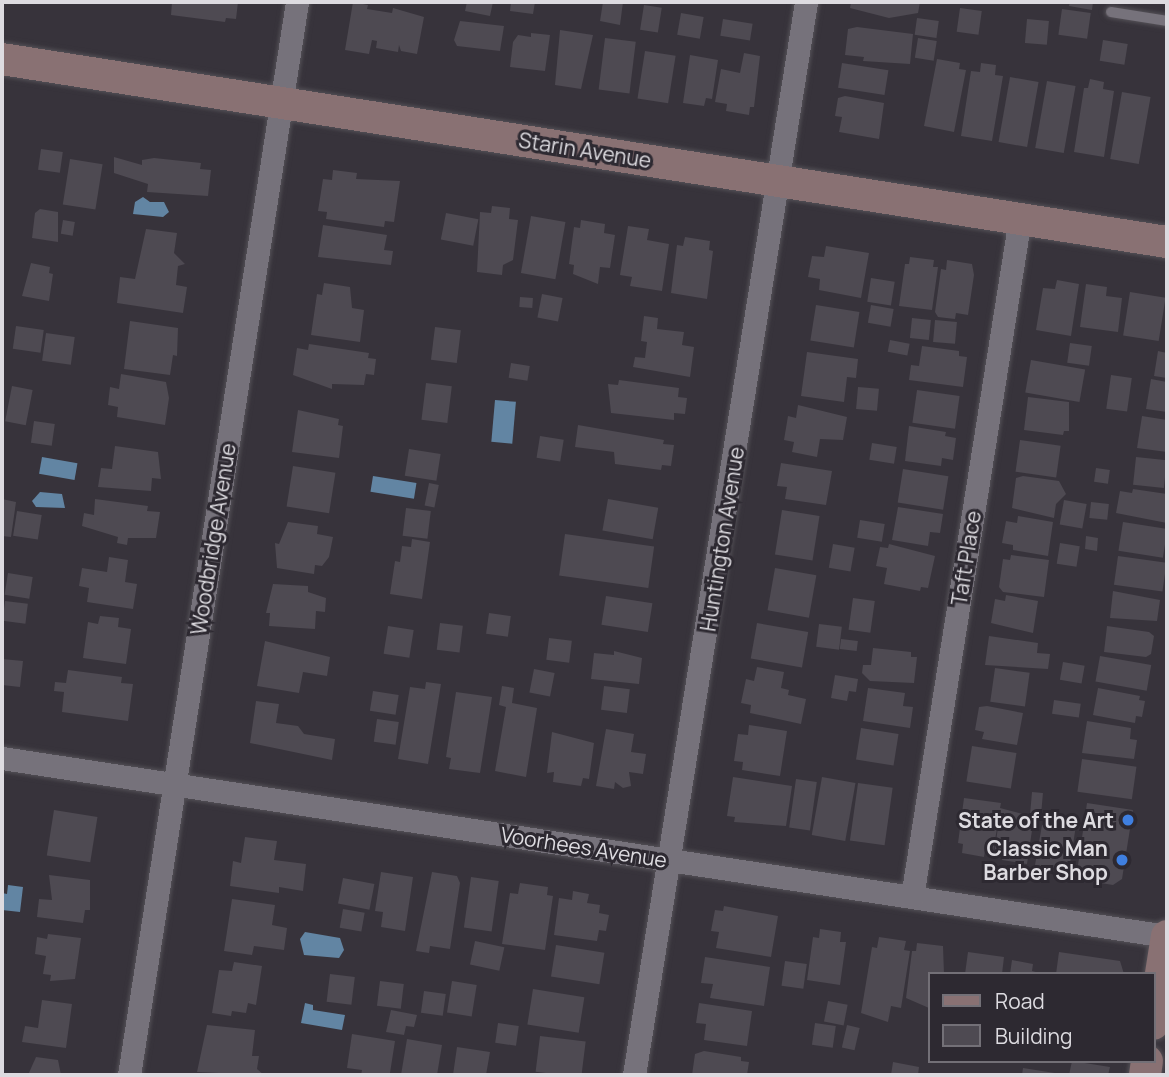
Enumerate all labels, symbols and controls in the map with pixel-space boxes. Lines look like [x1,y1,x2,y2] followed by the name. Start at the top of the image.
[517,127,653,173] street label: Starin Avenue
[185,441,241,637] street label: Woodbridge Avenue
[695,445,749,633] street label: Huntington Avenue
[946,509,986,607] street label: Taft Place
[958,807,1114,833] place label: State of the Art
[1120,812,1136,828] marker: State of the Art
[499,821,669,873] street label: Voorhees Avenue
[983,835,1108,885] place label: Classic Man Barber Shop
[1114,852,1130,868] marker: Classic Man Barber Shop
[928,972,1155,1063] legend
[995,987,1045,1015] text: Road
[995,1022,1072,1050] text: Building

